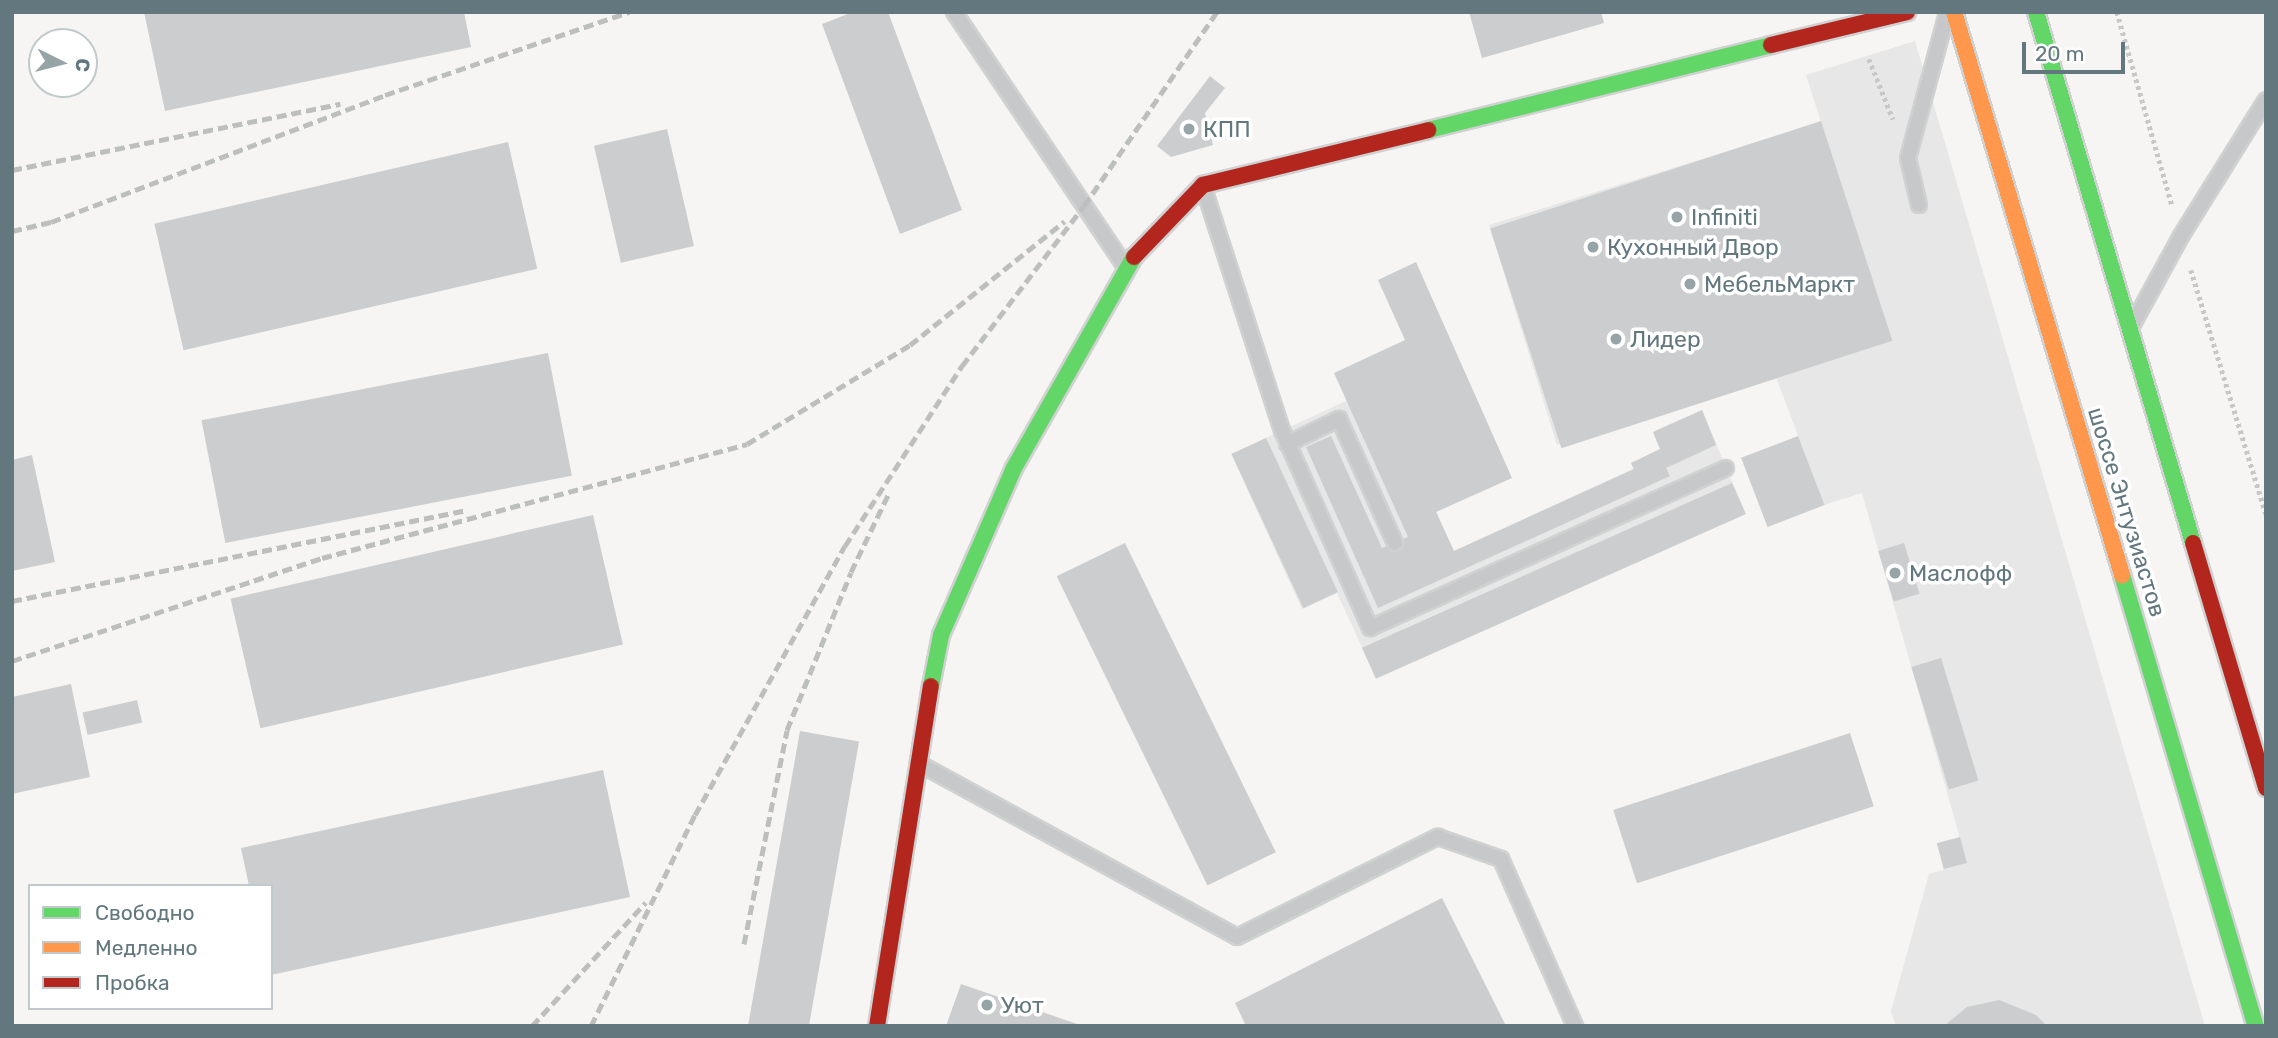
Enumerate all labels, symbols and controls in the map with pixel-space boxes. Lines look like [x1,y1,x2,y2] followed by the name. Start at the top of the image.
[28,28,98,98] north arrow
[2026,28,2129,72] scale bar
[2035,41,2084,66] text: 20 m
[70,57,95,73] text: С
[1203,115,1251,143] place label: КПП
[1181,121,1197,137] marker: КПП
[1691,203,1758,231] place label: Infiniti
[1669,209,1685,225] marker: Infiniti
[1607,233,1779,261] place label: Кухонный Двор
[1585,239,1601,255] marker: Кухонный Двор
[1704,270,1855,298] place label: МебельМаркт
[1682,276,1698,292] marker: МебельМаркт
[1630,325,1701,353] place label: Лидер
[1608,331,1624,347] marker: Лидер
[2082,404,2172,620] street label: шоссе Энтузиастов
[1909,559,2012,587] place label: Маслофф
[1887,565,1903,581] marker: Маслофф
[28,884,273,1010] legend
[95,900,195,925] text: Свободно
[95,935,198,960] text: Медленно
[95,970,170,995] text: Пробка
[1001,991,1044,1019] place label: Уют
[979,997,995,1013] marker: Уют

